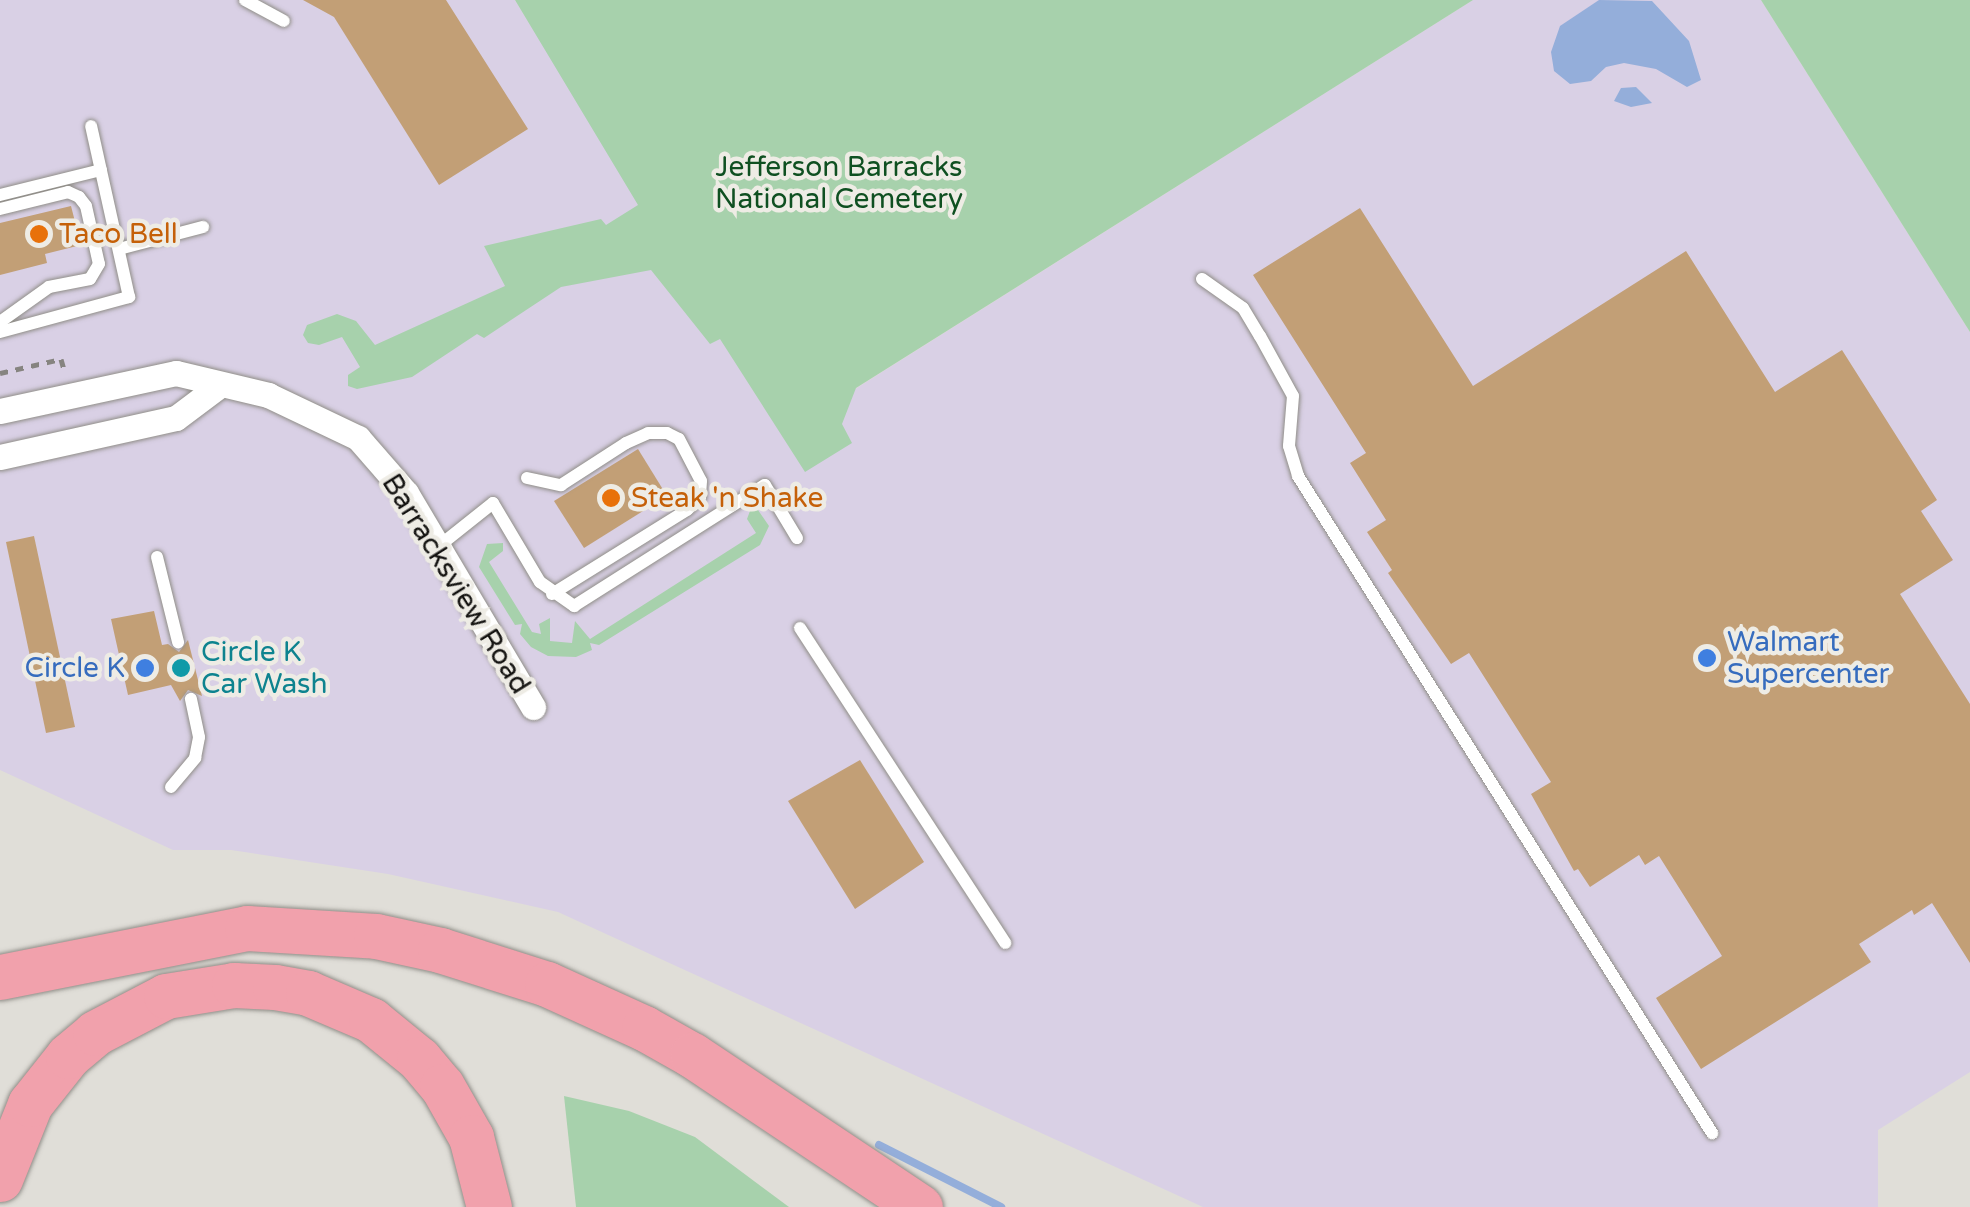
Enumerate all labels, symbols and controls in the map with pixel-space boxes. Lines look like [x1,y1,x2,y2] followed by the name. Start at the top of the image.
[715,150,963,216] park label: Jefferson Barracks National Cemetery
[59,217,178,251] place label: Taco Bell
[28,223,50,245] marker: Taco Bell
[375,468,537,700] street label: Barracksview Road
[631,481,823,515] place label: Steak 'n Shake
[600,487,622,509] marker: Steak 'n Shake
[1727,625,1889,691] place label: Walmart Supercenter
[201,635,328,701] place label: Circle K Car Wash
[1696,647,1718,669] marker: Walmart Supercenter
[24,651,125,685] place label: Circle K
[134,657,156,679] marker: Circle K
[170,657,192,679] marker: Circle K Car Wash

